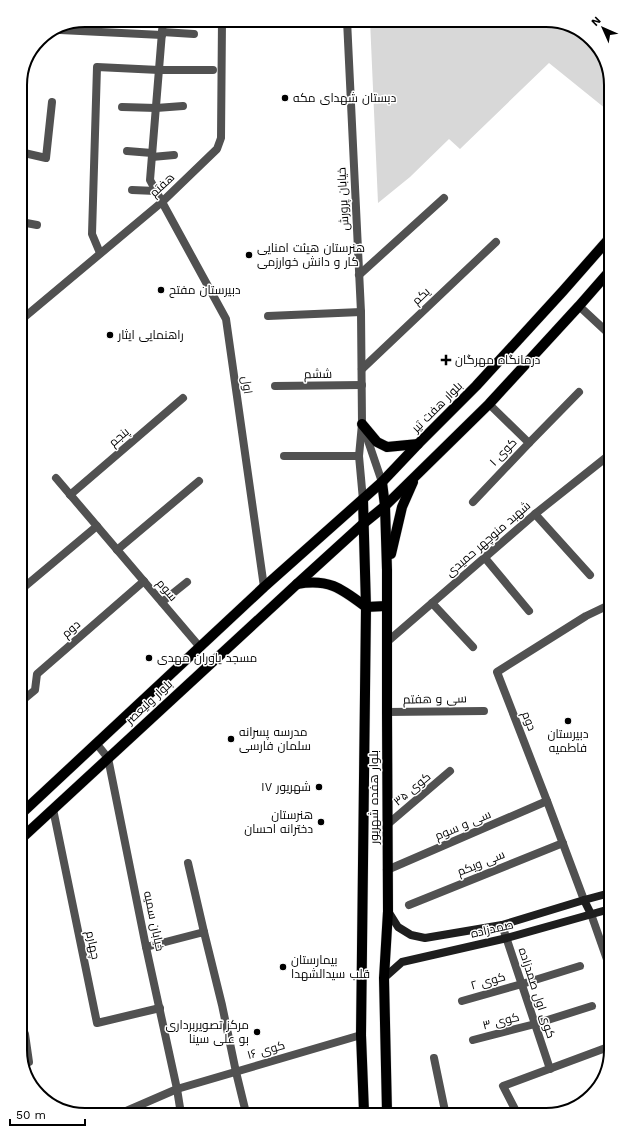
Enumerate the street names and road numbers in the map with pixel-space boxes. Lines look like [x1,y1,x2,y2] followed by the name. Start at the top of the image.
[334,167,354,231] street label: خیابان پرورش
[147,170,178,201] street label: هفتم
[409,284,434,308] street label: یکم
[304,367,332,382] street label: ششم
[239,375,255,395] street label: اول
[408,379,465,436] street label: بلوار هفت تیر
[106,424,134,451] street label: پنجم
[487,435,519,469] street label: کوی ۱
[443,498,535,581] street label: شهبد منوچهر حمیدی
[153,576,180,605] street label: سوم
[59,617,84,642] street label: دوم
[122,677,175,728] street label: بلوار ولیعصر
[403,691,467,708] street label: سی و هفتم
[518,709,539,733] street label: دوم
[367,750,381,845] street label: بلوار هفده شهریور
[391,770,433,808] street label: کوی ۳۵
[433,807,494,844] street label: سی و سوم
[455,847,507,880] street label: سی ویکم
[141,890,167,952] street label: خیابان سمیه
[469,917,515,941] street label: صمدزاده
[81,929,103,961] street label: چهارم
[516,946,558,1040] street label: کوی اول صمدزاده
[469,969,507,993] street label: کوی ۲
[481,1010,521,1032] street label: کوی ۳
[245,1038,287,1062] street label: کوی ۱۶

